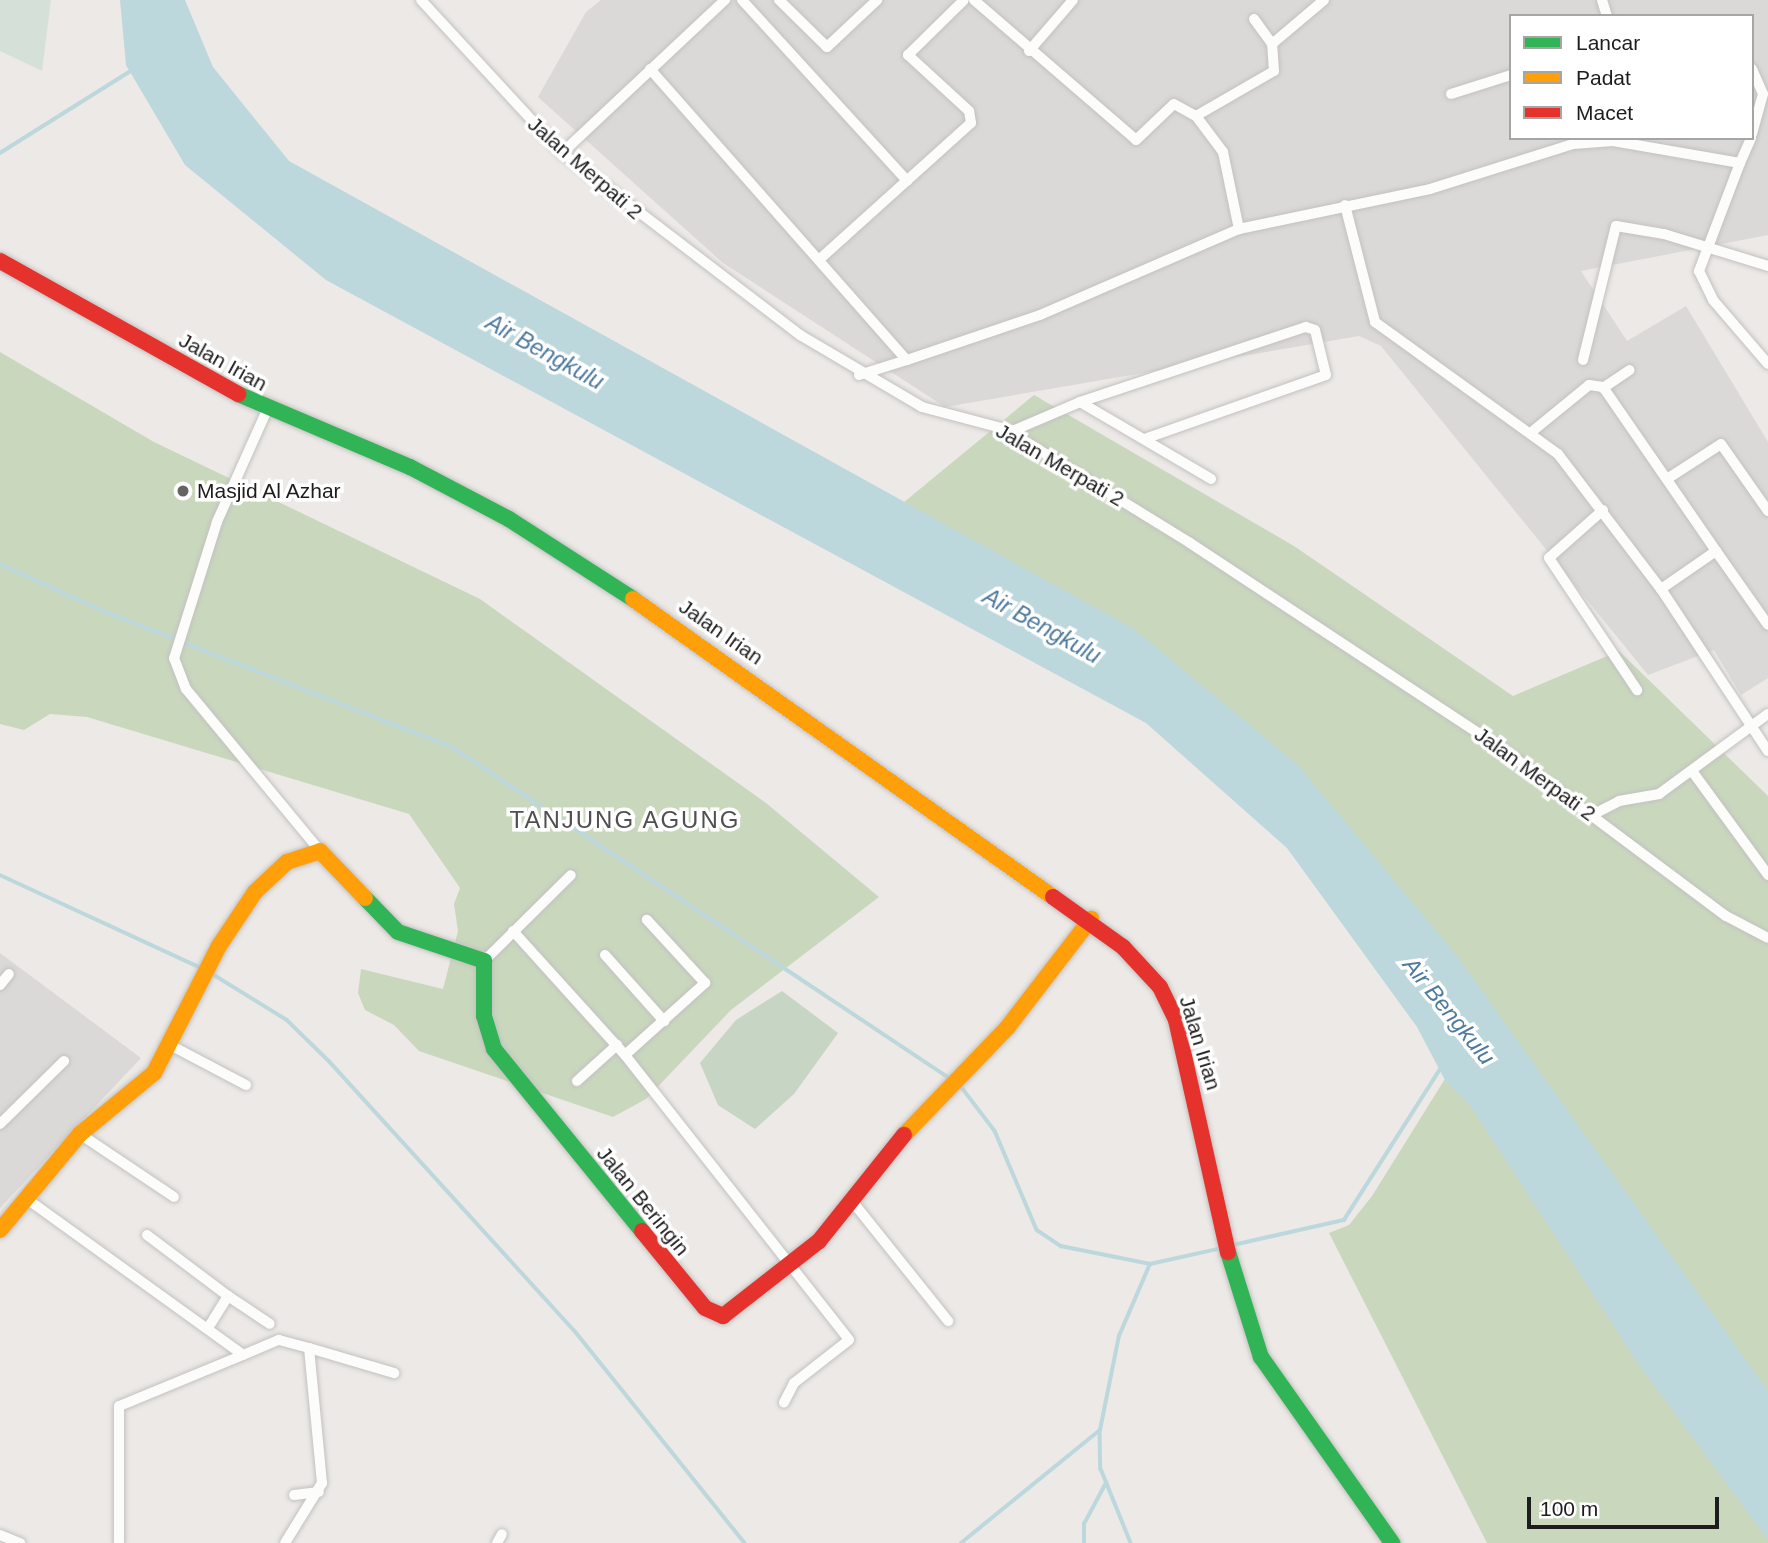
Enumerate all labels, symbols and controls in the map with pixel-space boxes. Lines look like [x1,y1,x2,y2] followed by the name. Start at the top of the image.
[1509,14,1754,140] legend
[1576,31,1640,54] text: Lancar
[1576,66,1631,89] text: Padat
[1576,101,1633,124] text: Macet
[523,111,647,225] street label: Jalan Merpati 2
[481,308,609,396] water label: Air Bengkulu
[175,327,271,397] street label: Jalan Irian
[992,418,1128,512] street label: Jalan Merpati 2
[197,478,343,504] place label: Masjid Al Azhar
[175,483,191,499] marker: Masjid Al Azhar
[978,582,1106,670] water label: Air Bengkulu
[674,594,768,670] street label: Jalan Irian
[1470,722,1600,826] street label: Jalan Merpati 2
[511,806,739,834] district label: TANJUNG AGUNG
[1397,952,1501,1070] water label: Air Bengkulu
[1174,993,1226,1093] street label: Jalan Irian
[591,1141,695,1261] street label: Jalan Beringin
[1530,1484,1722,1528] scale bar
[1540,1497,1598,1520] text: 100 m

